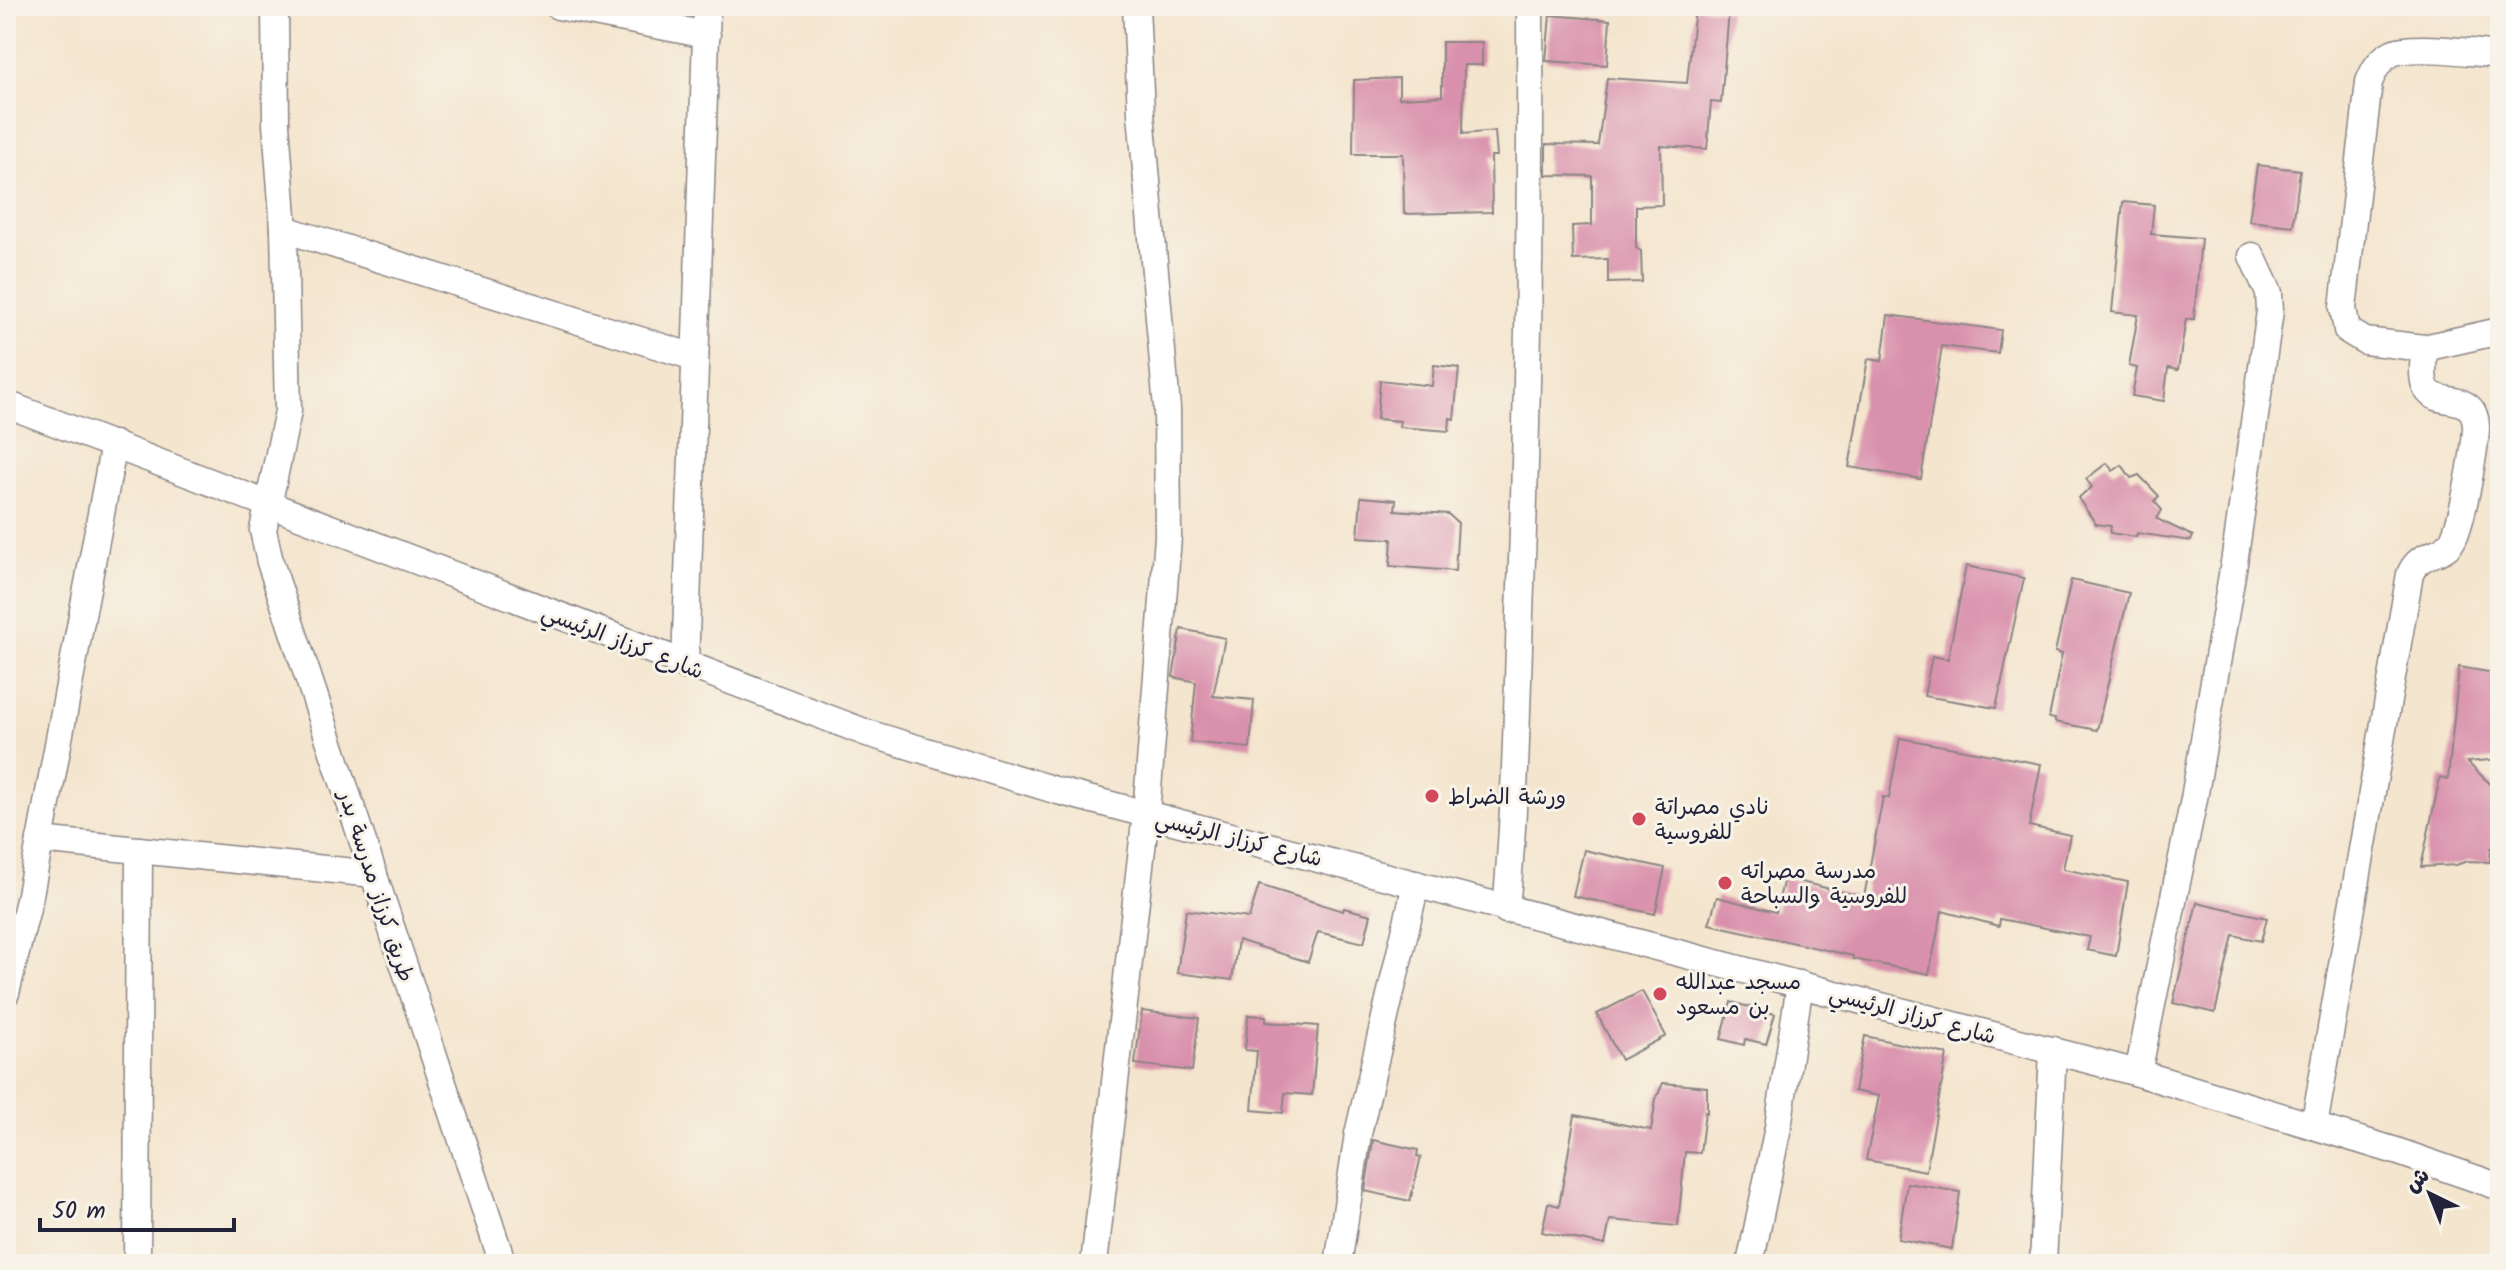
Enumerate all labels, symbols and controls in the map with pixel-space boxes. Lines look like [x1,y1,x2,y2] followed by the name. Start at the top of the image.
[536,596,708,690] street label: شارع كرزاز الرئيسي
[1448,781,1566,816] place label: ورشة الضراط
[327,785,422,987] street label: طريق كرزاز مدرسة بدر
[1423,787,1441,805] marker: ورشة الضراط
[1655,791,1769,851] place label: نادي مصراتة للفروسية
[1151,803,1326,878] street label: شارع كرزاز الرئيسي
[1630,810,1648,828] marker: نادي مصراتة للفروسية
[1741,855,1907,915] place label: مدرسة مصراته للفروسية والسباحة
[1716,874,1734,892] marker: مدرسة مصراته للفروسية والسباحة
[1676,966,1801,1026] place label: مسجد عبدالله بن مسعود
[1825,977,1999,1055] street label: شارع كرزاز الرئيسي
[1651,985,1669,1003] marker: مسجد عبدالله بن مسعود
[2390,1154,2470,1234] north arrow
[2397,1160,2439,1202] text: ش
[40,1182,234,1232] scale bar
[52,1192,106,1231] text: 50 m

